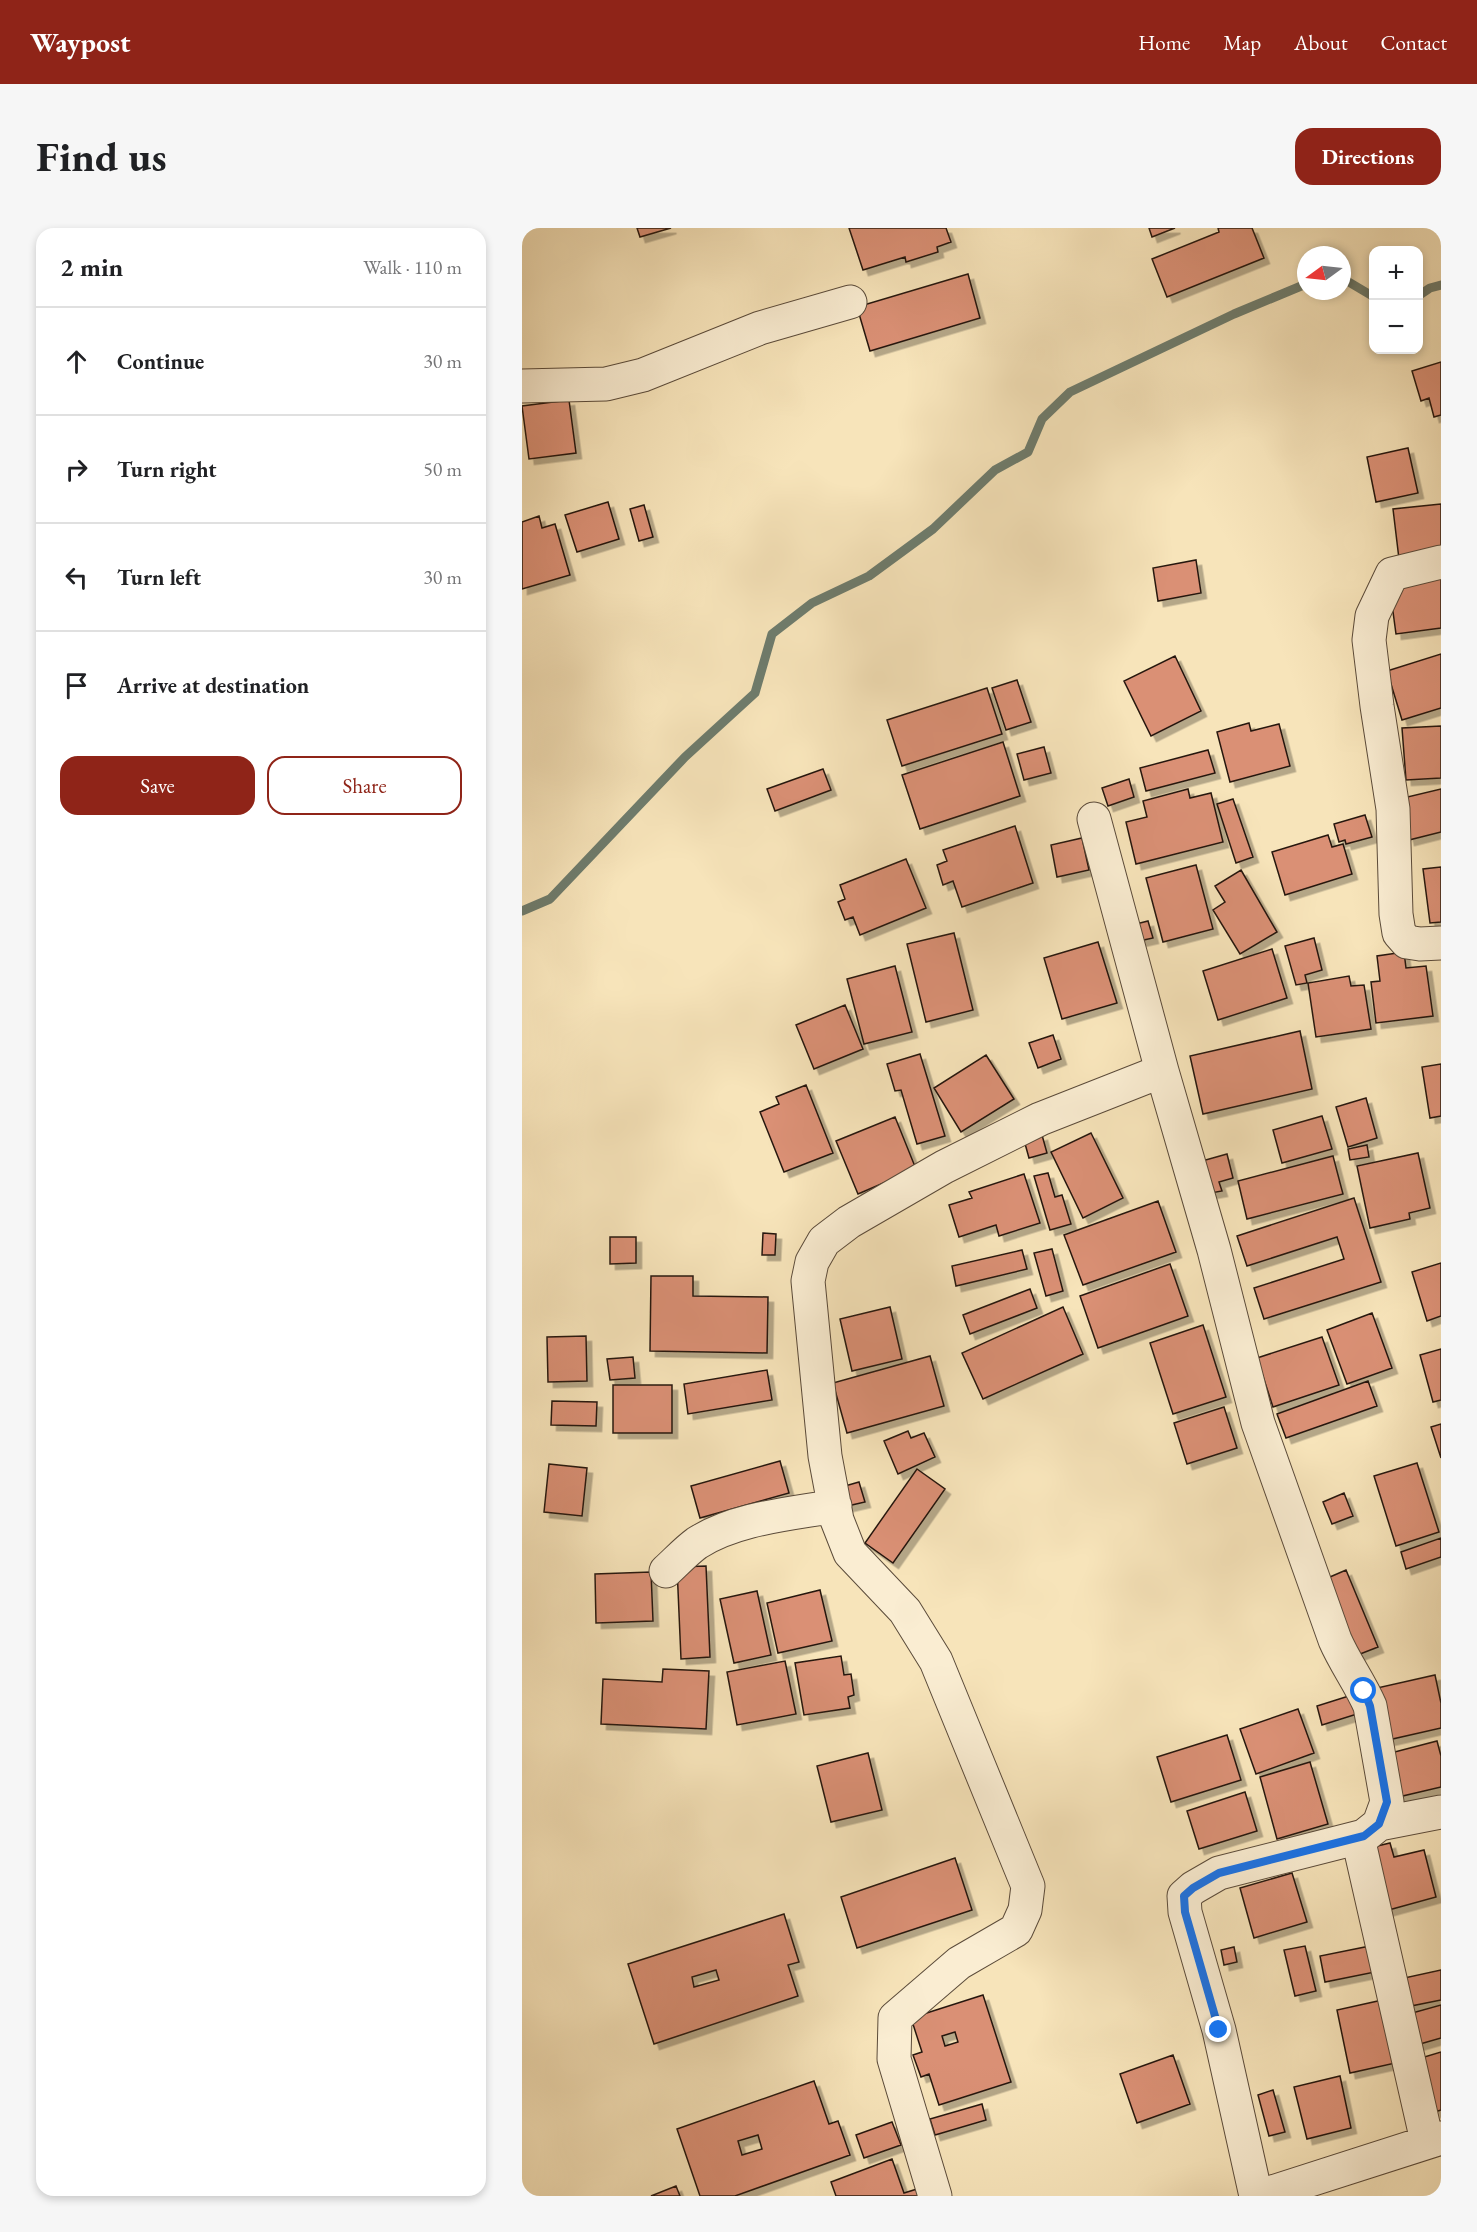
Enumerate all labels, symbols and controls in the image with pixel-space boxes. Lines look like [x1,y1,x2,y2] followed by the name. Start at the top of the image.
[30,24,131,60] text: Waypost
[1138,29,1190,56] text: Home
[1223,29,1261,56] text: Map
[1294,29,1347,56] text: About
[1380,29,1447,56] text: Contact
[1295,128,1441,185] button: Directions
[36,129,167,184] text: Find us
[1297,246,1351,300] north arrow
[1369,246,1423,354] map controls
[1369,246,1423,300] button: +
[60,250,123,284] text: 2 min
[363,254,462,280] text: Walk · 110 m
[1369,300,1423,354] button: −
[60,345,93,378] icon: ahead
[117,347,204,376] text: Continue
[423,348,462,374] text: 30 m
[60,453,93,486] icon: right
[117,455,216,484] text: Turn right
[423,456,462,482] text: 50 m
[60,561,93,594] icon: left
[117,563,201,592] text: Turn left
[423,564,462,590] text: 30 m
[60,669,93,702] icon: arrive
[117,671,309,700] text: Arrive at destination
[60,756,255,815] button: Save
[267,756,462,815] button: Share
[1350,1677,1376,1703] route start
[1205,2016,1231,2042] route end

